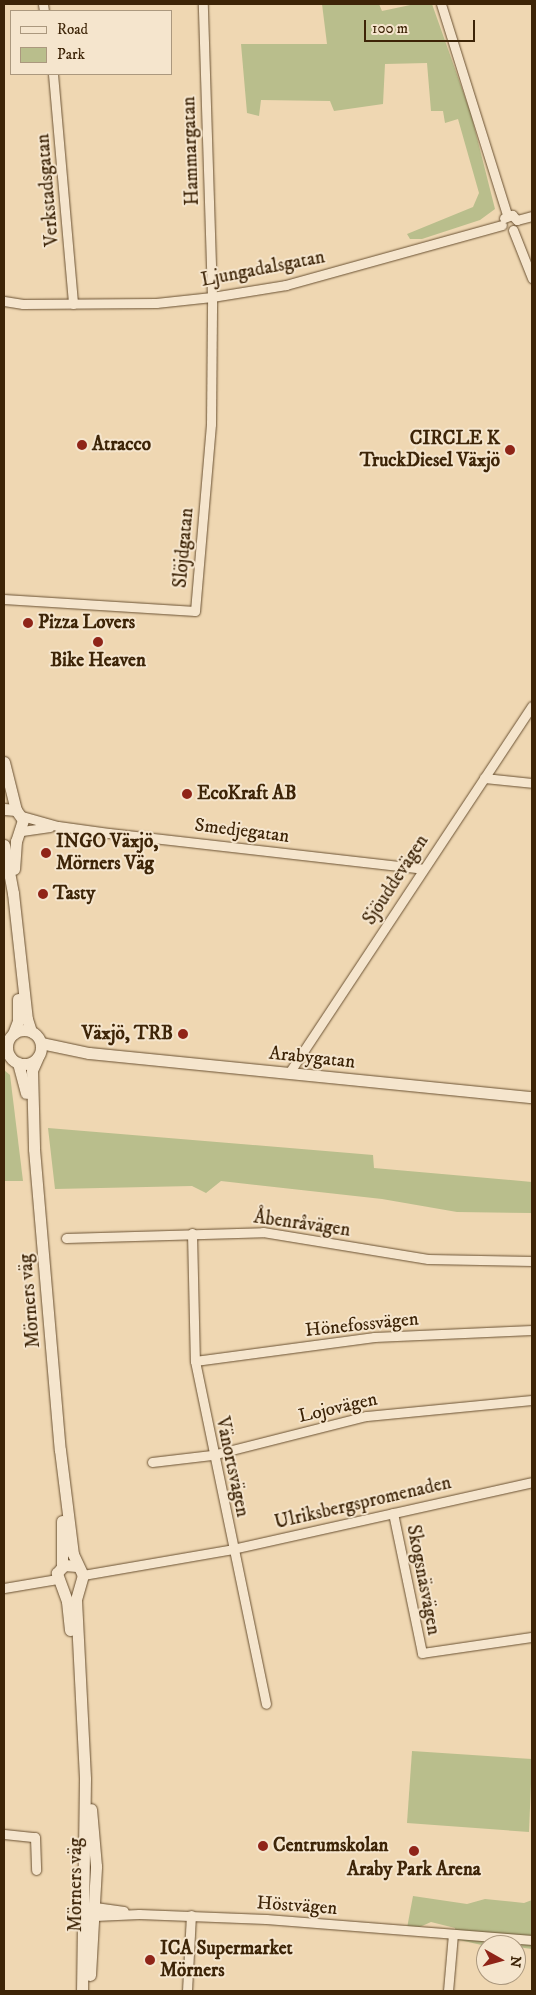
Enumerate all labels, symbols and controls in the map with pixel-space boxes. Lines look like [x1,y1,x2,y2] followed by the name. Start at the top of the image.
[10,10,172,75] legend
[366,10,477,42] scale bar
[372,19,408,38] text: 100 m
[57,20,88,39] text: Road
[57,45,85,64] text: Park
[178,96,204,206] street label: Hammargatan
[32,133,64,247] street label: Verkstadsgatan
[199,246,327,292] street label: Ljungadalsgatan
[360,428,500,472] place label: CIRCLE K TruckDiesel Växjö
[92,434,151,456] place label: Atracco
[76,439,88,451] marker: Atracco
[504,444,516,456] marker: CIRCLE K TruckDiesel Växjö
[169,507,199,589] street label: Slöjdgatan
[38,612,135,634] place label: Pizza Lovers
[22,617,34,629] marker: Pizza Lovers
[92,636,104,648] marker: Bike Heaven
[50,650,146,672] place label: Bike Heaven
[197,783,296,805] place label: EcoKraft AB
[181,788,193,800] marker: EcoKraft AB
[193,814,291,848] street label: Smedjegatan
[358,830,434,930] street label: Sjöuddevägen
[56,831,158,875] place label: INGO Växjö, Mörners Väg
[40,847,52,859] marker: INGO Växjö, Mörners Väg
[53,883,95,905] place label: Tasty
[37,888,49,900] marker: Tasty
[82,1023,173,1045] place label: Växjö, TRB
[177,1028,189,1040] marker: Växjö, TRB
[268,1042,356,1074] street label: Arabygatan
[252,1206,352,1242] street label: Åbenråvägen
[15,1253,45,1349] street label: Mörners väg
[304,1308,420,1342] street label: Hönefossvägen
[296,1388,380,1428] street label: Lojovägen
[210,1415,254,1519] street label: Vänortsvägen
[272,1472,454,1534] street label: Ulriksbergspromenaden
[401,1523,445,1637] street label: Skogsnäsvägen
[273,1835,388,1857] place label: Centrumskolan
[65,1838,87,1932] street label: Mörners väg
[257,1840,269,1852] marker: Centrumskolan
[408,1845,420,1857] marker: Araby Park Arena
[347,1859,481,1881] place label: Araby Park Arena
[256,1892,338,1920] street label: Höstvägen
[476,1935,526,1985] north arrow
[160,1938,293,1982] place label: ICA Supermarket Mörners
[144,1954,156,1966] marker: ICA Supermarket Mörners
[505,1955,525,1969] text: N

